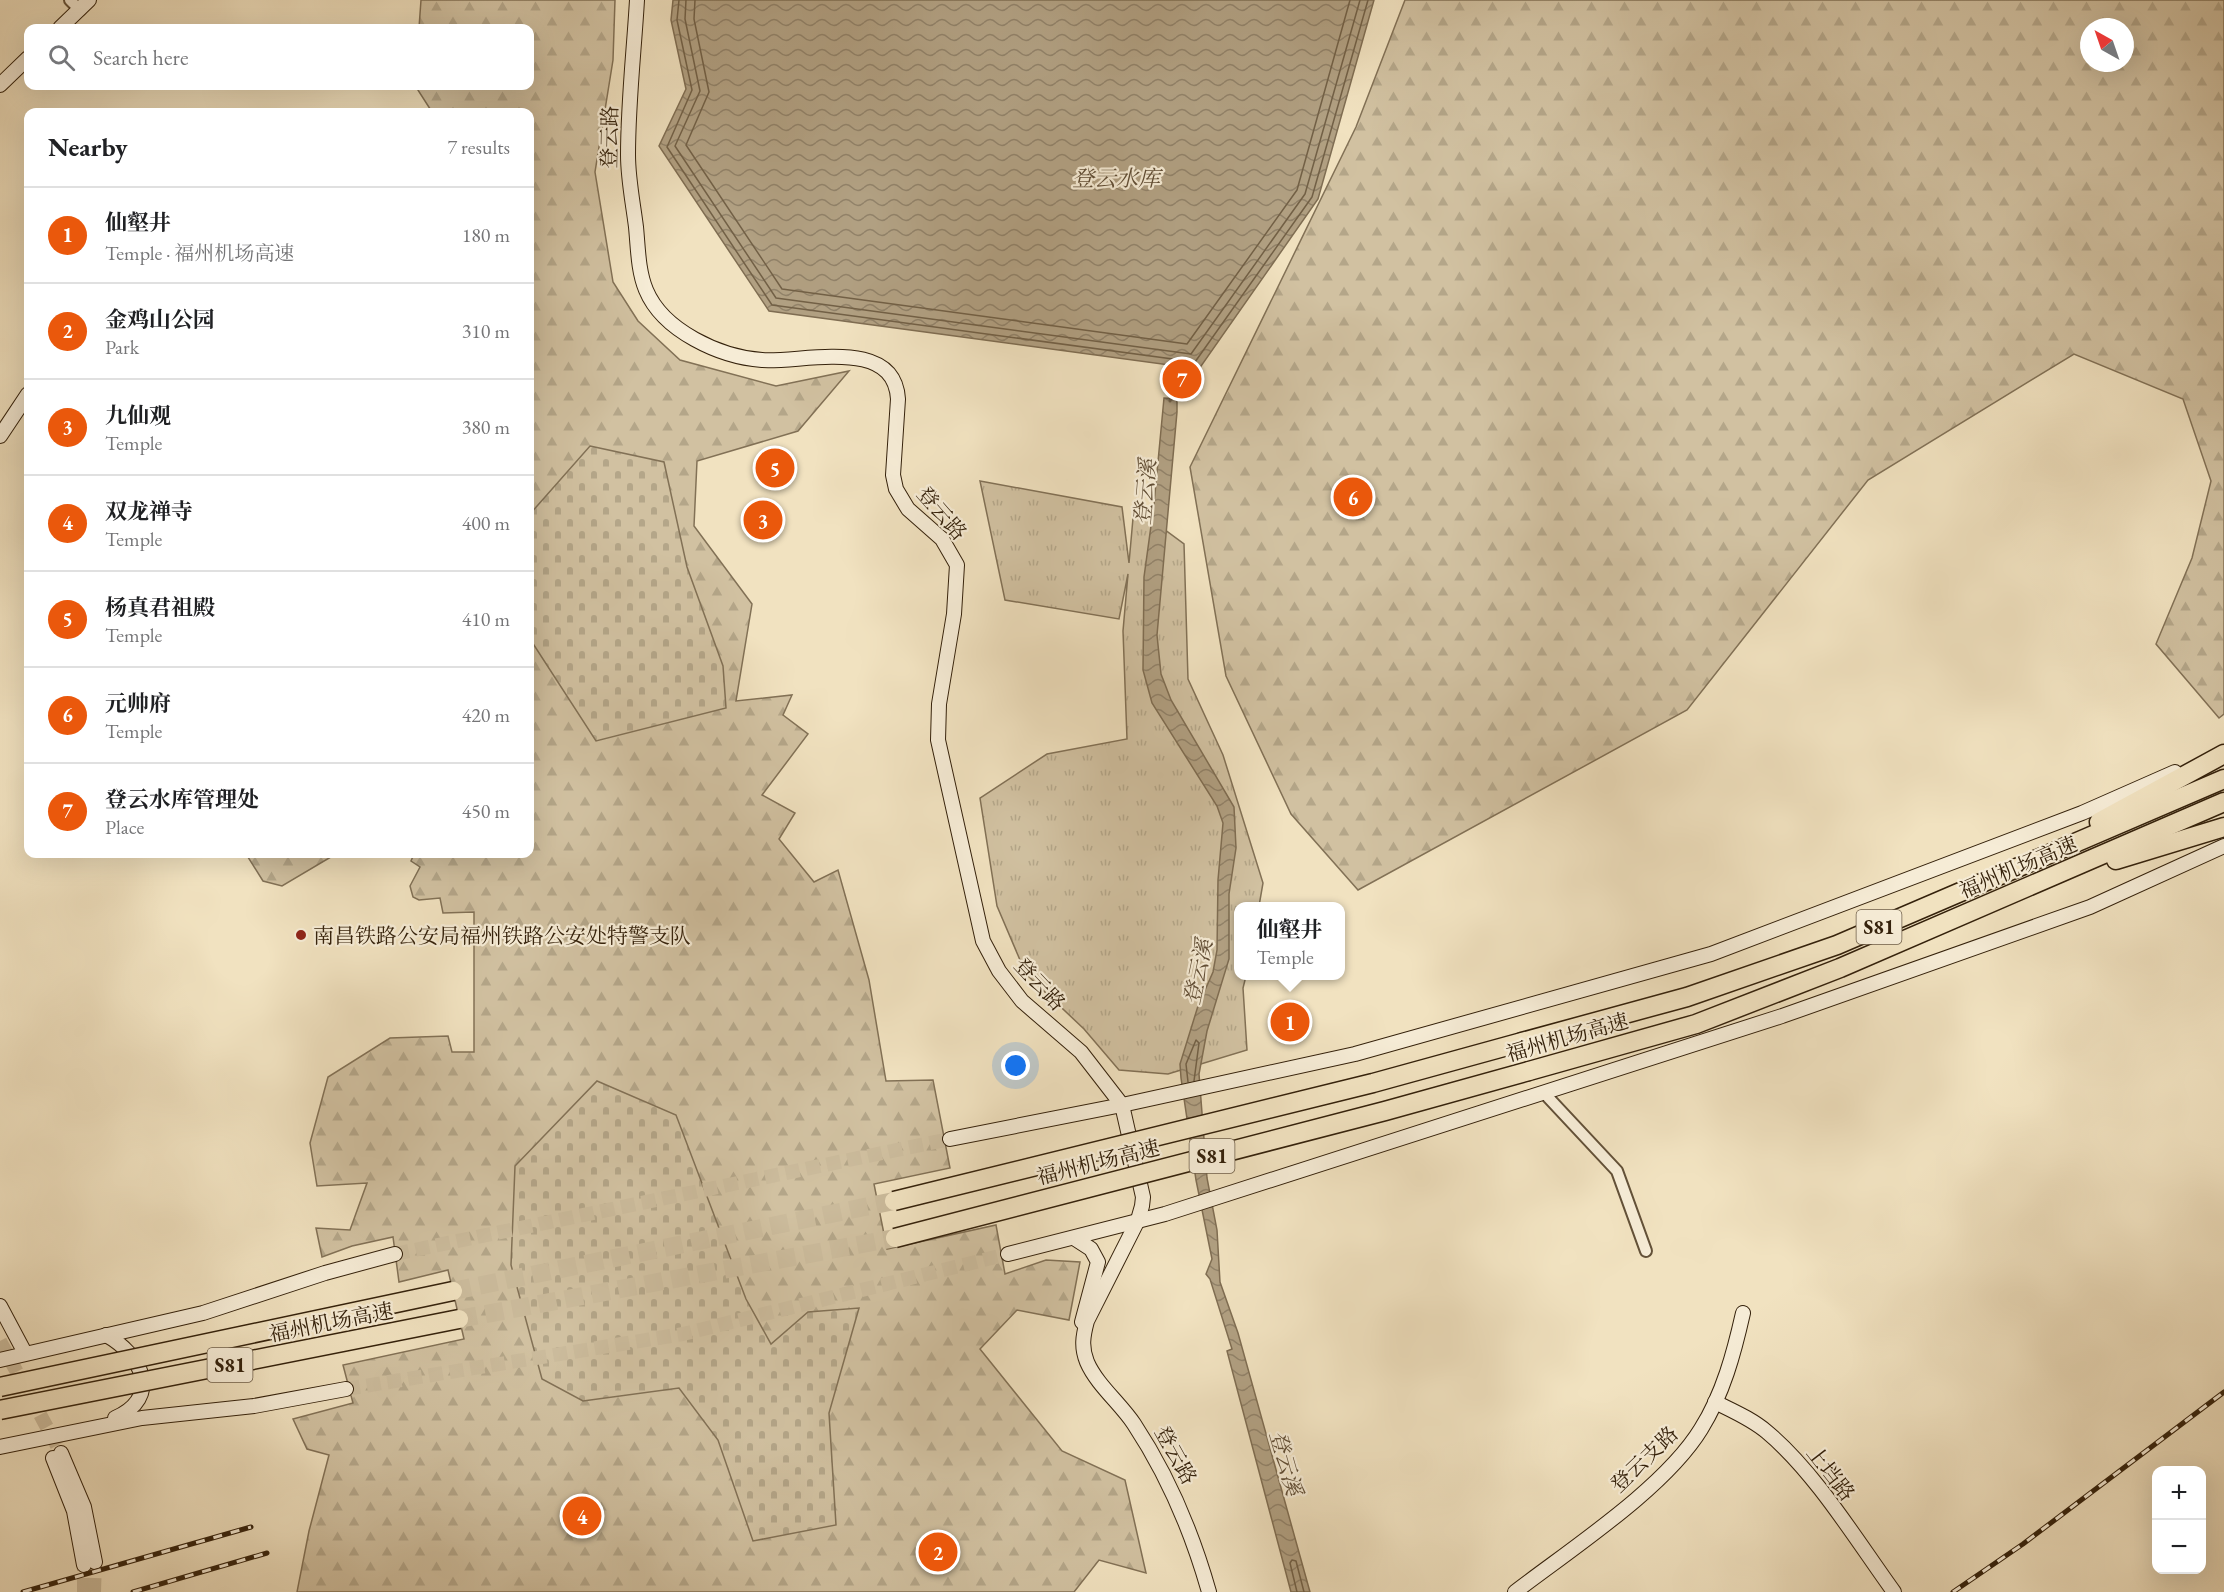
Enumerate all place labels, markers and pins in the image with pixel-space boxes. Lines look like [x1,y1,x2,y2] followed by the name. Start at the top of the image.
[1162,356,1202,401] pin: 7
[756,446,794,490] pin: 5
[1334,474,1372,520] pin: 6
[744,498,783,542] pin: 3
[313,922,691,949] place label: 南昌铁路公安局福州铁路公安处特警支队
[294,928,308,942] marker: 南昌铁路公安局福州铁路公安处特警支队
[1270,1000,1310,1044] pin: 1
[562,1494,602,1538] pin: 4
[918,1530,958,1574] pin: 2

